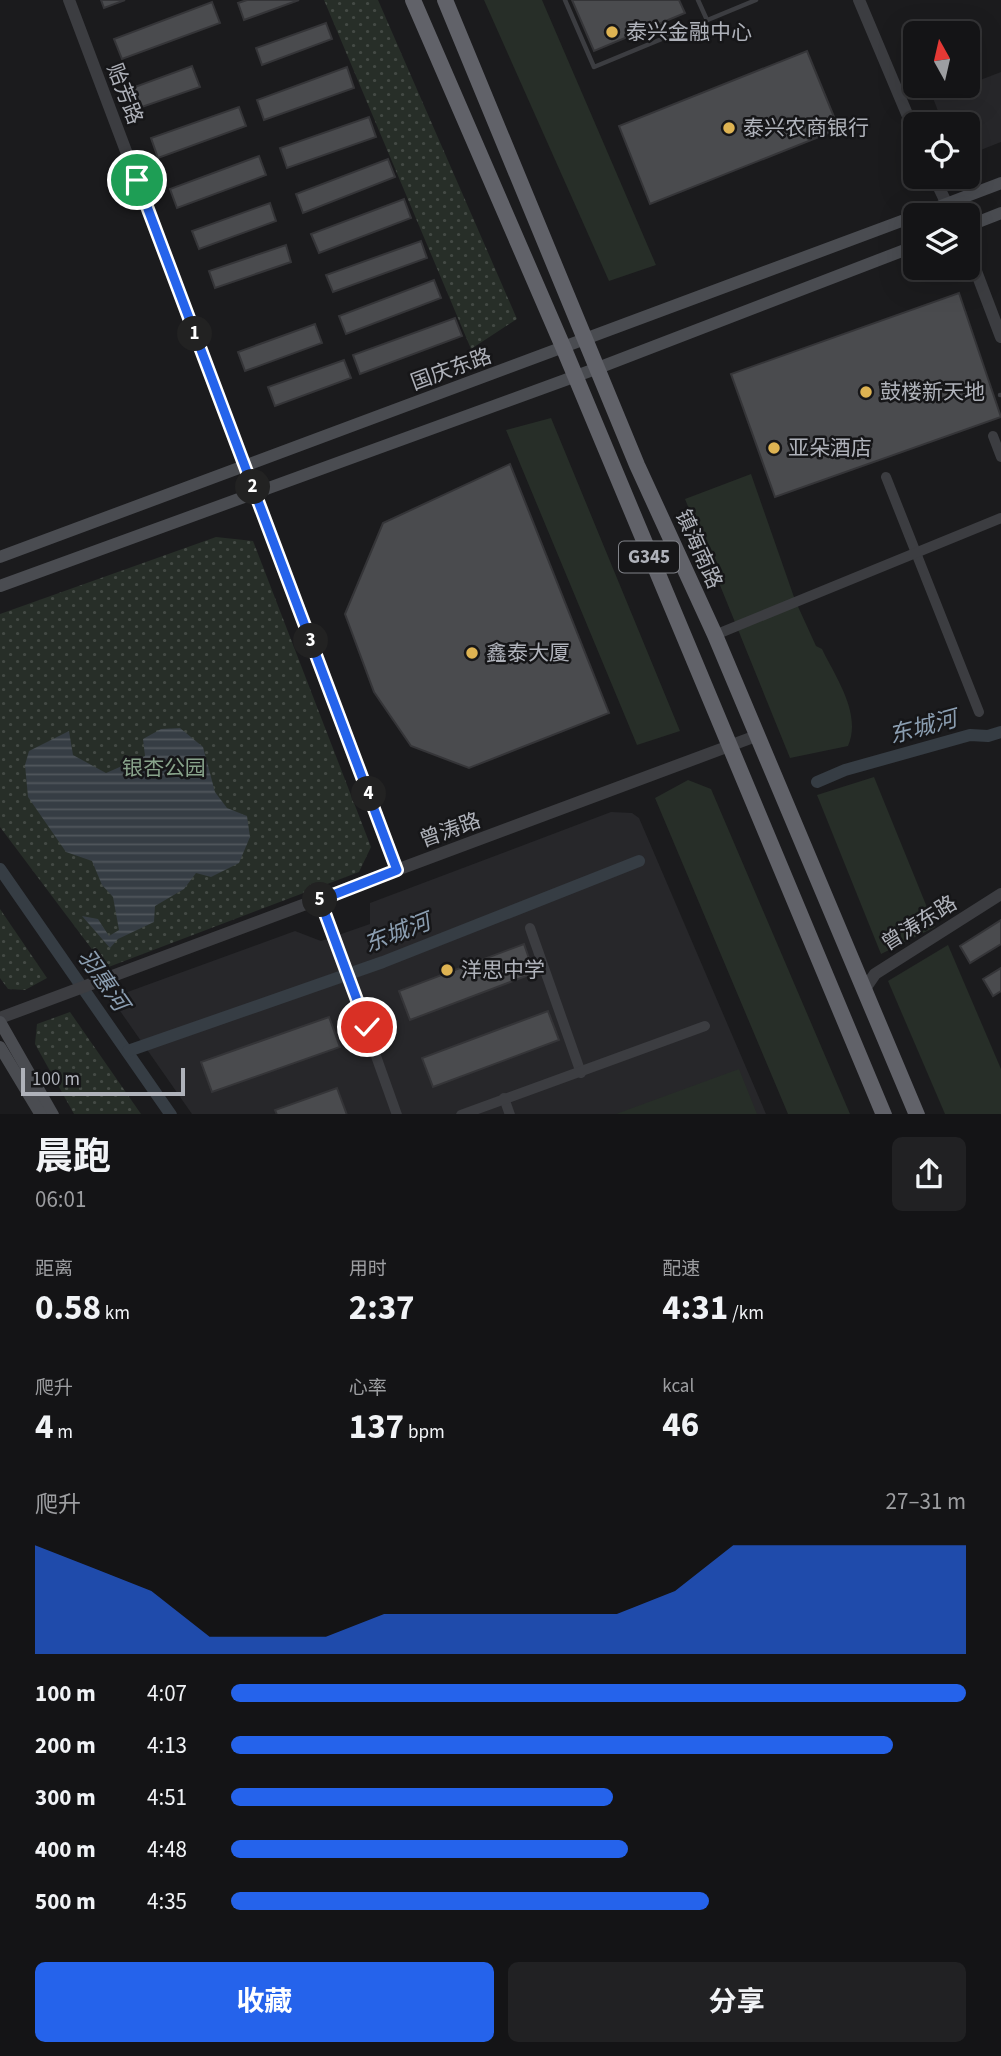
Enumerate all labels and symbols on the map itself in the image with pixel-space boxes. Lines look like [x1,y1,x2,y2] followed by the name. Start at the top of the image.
[626,17,752,47] place label: 泰兴金融中心
[903,21,980,98] north arrow
[604,24,620,40] marker: 泰兴金融中心
[100,59,150,129] street label: 贻芳路
[743,113,869,143] place label: 泰兴农商银行
[721,120,737,136] marker: 泰兴农商银行
[107,150,167,210] pin
[178,316,212,352] pin: 1
[406,341,496,397] street label: 国庆东路
[880,377,985,407] place label: 鼓楼新天地
[858,384,874,400] marker: 鼓楼新天地
[788,433,872,463] place label: 亚朵酒店
[766,440,782,456] marker: 亚朵酒店
[236,470,270,504] pin: 2
[668,505,730,593] street label: 镇海南路
[619,542,679,572] road number: G345
[294,624,328,658] pin: 3
[486,638,570,668] place label: 鑫泰大厦
[464,645,480,661] marker: 鑫泰大厦
[885,701,964,752] water label: 东城河
[122,753,206,783] park label: 银杏公园
[352,776,386,812] pin: 4
[415,805,485,855] street label: 曾涛路
[302,883,338,918] pin: 5
[875,888,963,958] street label: 曾涛东路
[359,904,439,961] water label: 东城河
[70,942,139,1021] water label: 羽惠河
[461,955,545,985] place label: 洋思中学
[439,962,455,978] marker: 洋思中学
[337,997,397,1057] pin
[21,1066,186,1097] scale bar

